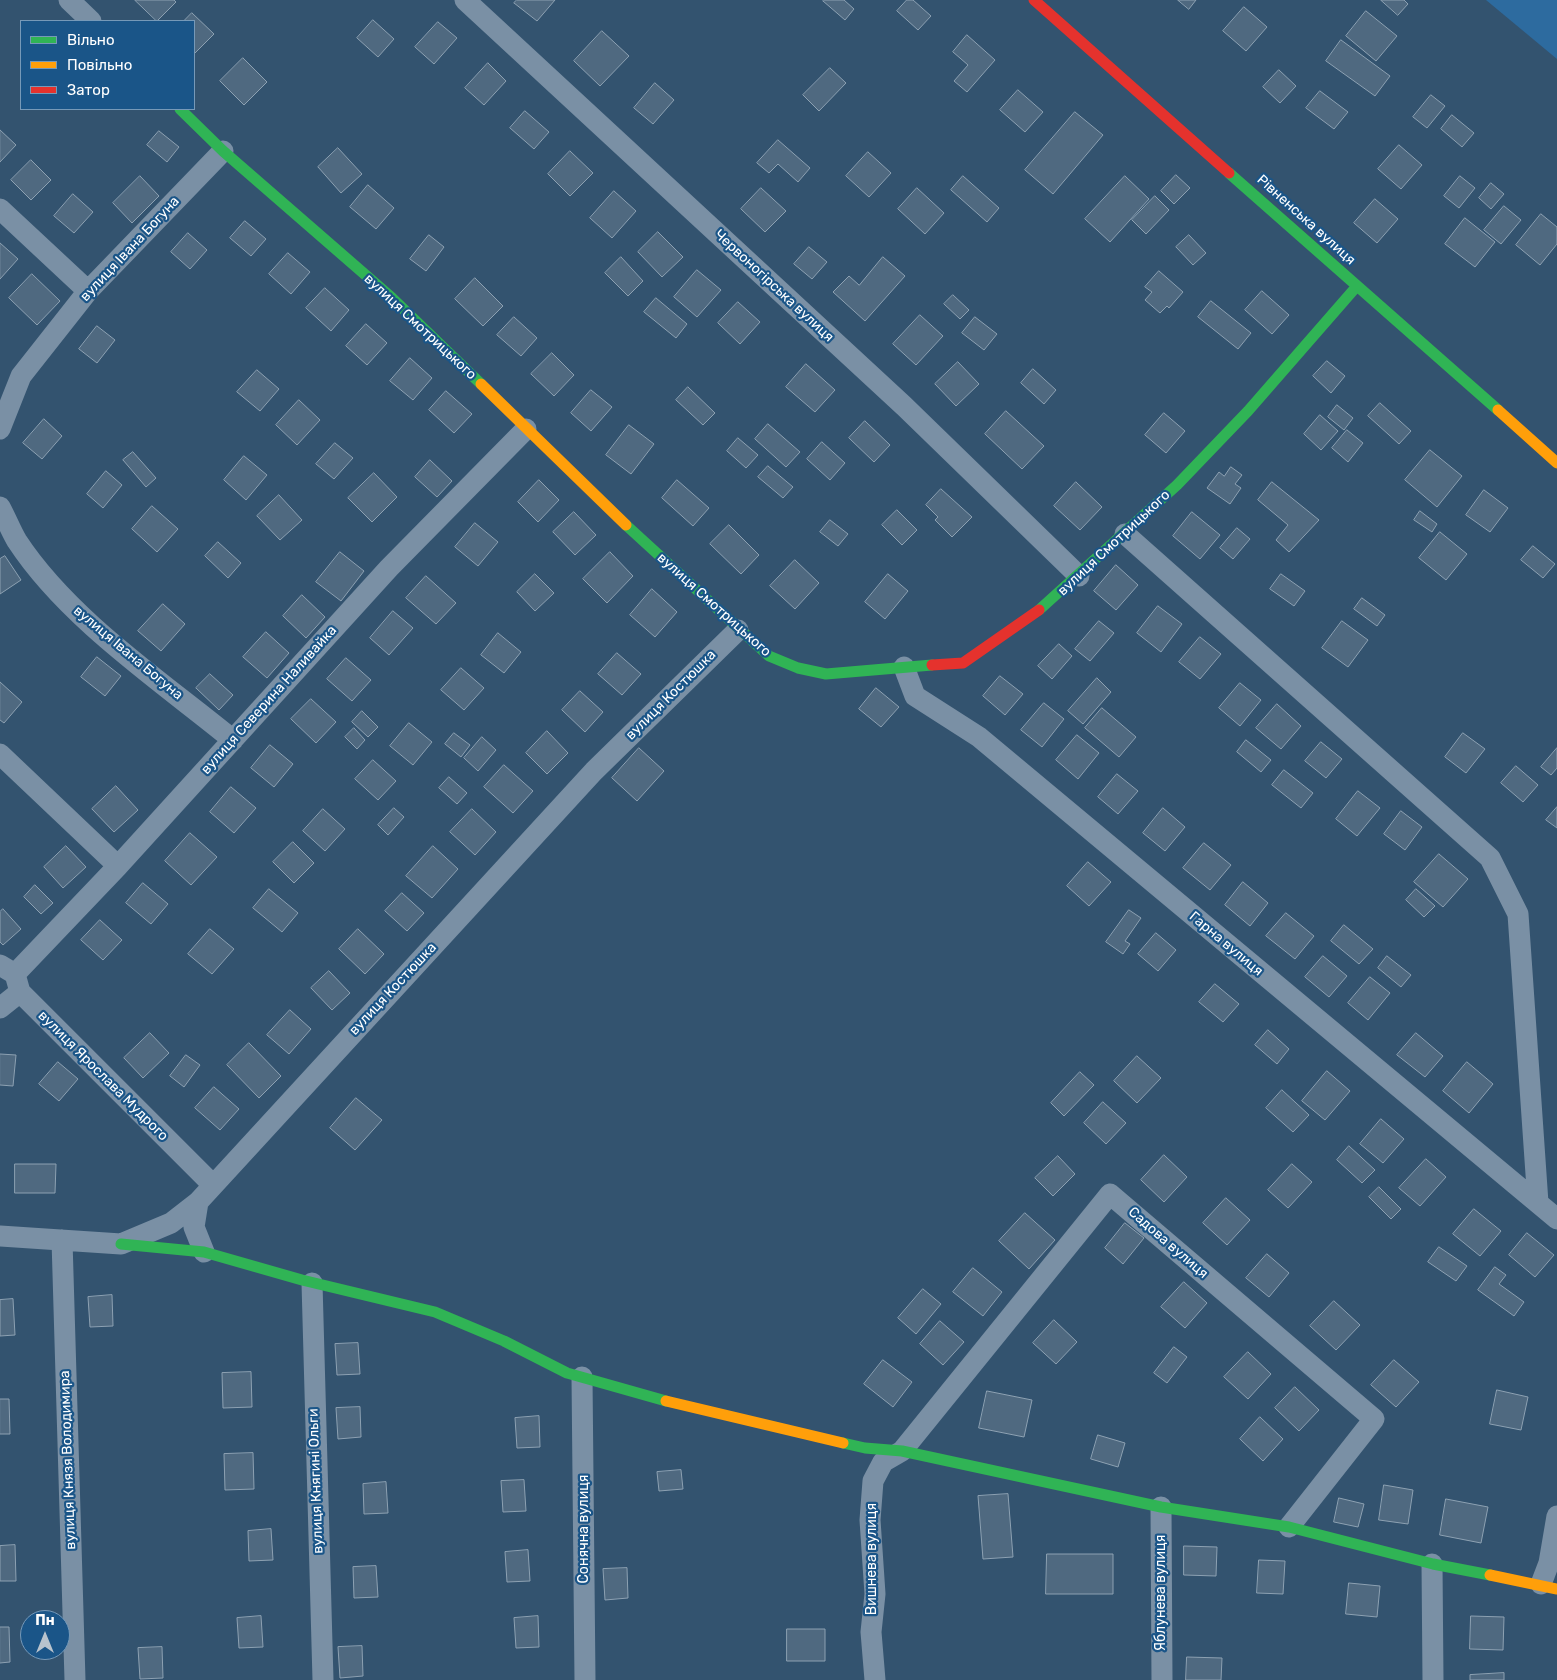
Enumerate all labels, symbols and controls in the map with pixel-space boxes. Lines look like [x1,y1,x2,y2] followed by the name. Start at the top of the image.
[20,20,195,110] legend
[67,31,115,49] text: Вільно
[67,56,132,74] text: Повільно
[67,81,110,99] text: Затор
[1253,171,1359,269] street label: Рівненська вулиця
[77,193,183,305] street label: вулиця Івана Богуна
[711,226,837,346] street label: Червоногірська вулиця
[360,271,480,383] street label: вулиця Смотрицького
[1054,487,1174,599] street label: вулиця Смотрицького
[654,550,774,660] street label: вулиця Смотрицького
[70,602,186,704] street label: вулиця Івана Богуна
[198,622,340,778] street label: вулиця Северина Наливайка
[623,647,719,743] street label: вулиця Костюшка
[1186,908,1266,980] street label: Гарна вулиця
[346,939,440,1039] street label: вулиця Костюшка
[34,1007,172,1145] street label: вулиця Ярослава Мудрого
[1125,1204,1211,1282] street label: Садова вулиця
[56,1370,80,1550] street label: вулиця Князя Володимира
[305,1408,327,1554] street label: вулиця Княгині Ольги
[576,1475,592,1583] street label: Сонячна вулиця
[864,1503,880,1615] street label: Вишнева вулиця
[1153,1535,1169,1651] street label: Яблунева вулиця
[20,1610,70,1660] north arrow
[35,1612,55,1629] text: Пн

